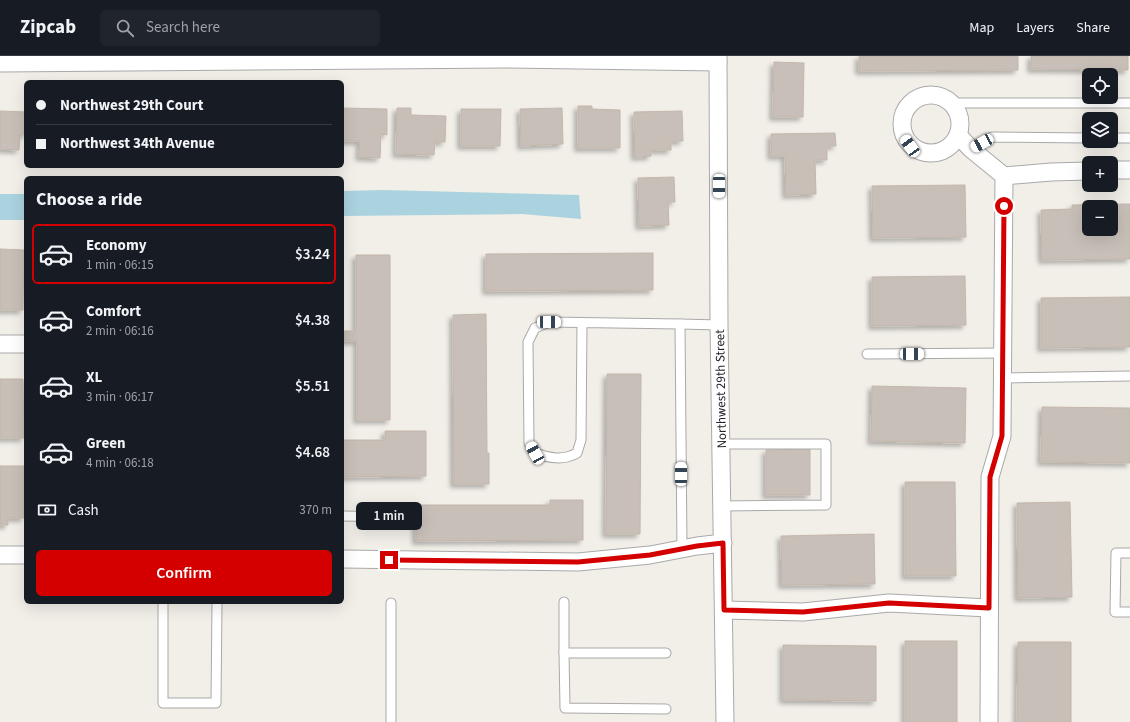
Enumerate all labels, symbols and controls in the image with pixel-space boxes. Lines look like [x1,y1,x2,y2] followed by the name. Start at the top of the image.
[100,10,380,46] search box
[20,14,76,41] text: Zipcab
[114,17,136,39] icon: search
[146,17,220,38] text: Search here
[969,18,994,38] text: Map
[1016,18,1054,38] text: Layers
[1076,18,1110,38] text: Share
[1082,68,1118,236] map controls
[1082,68,1118,104] button: locate
[60,95,203,116] text: Northwest 29th Court
[1082,112,1118,148] button: layers
[969,132,995,154] car
[60,133,215,154] text: Northwest 34th Avenue
[898,133,922,159] car
[1082,156,1118,192] button: +
[713,174,725,198] car
[36,187,142,212] text: Choose a ride
[995,197,1013,215] route start
[1082,200,1118,236] button: −
[86,235,147,256] text: Economy
[38,236,74,272] icon: car
[295,244,330,265] text: $3.24
[86,256,154,274] text: 1 min · 06:15
[86,301,141,322] text: Comfort
[38,302,74,338] icon: car
[295,310,330,331] text: $4.38
[537,316,561,328] car
[86,322,154,340] text: 2 min · 06:16
[711,329,731,449] street label: Northwest 29th Street
[900,348,924,360] car
[86,367,102,388] text: XL
[38,368,74,404] icon: car
[295,376,330,397] text: $5.51
[86,388,154,406] text: 3 min · 06:17
[86,433,126,454] text: Green
[38,434,74,470] icon: car
[524,440,546,466] car
[295,442,330,463] text: $4.68
[86,454,154,472] text: 4 min · 06:18
[675,462,687,486] car
[36,499,58,521] icon: cash
[68,500,99,521] text: Cash
[299,501,332,519] text: 370 m
[356,502,422,530] callout: 1 min
[374,507,404,525] text: 1 min
[36,550,332,596] button: Confirm
[380,551,398,569] route end

